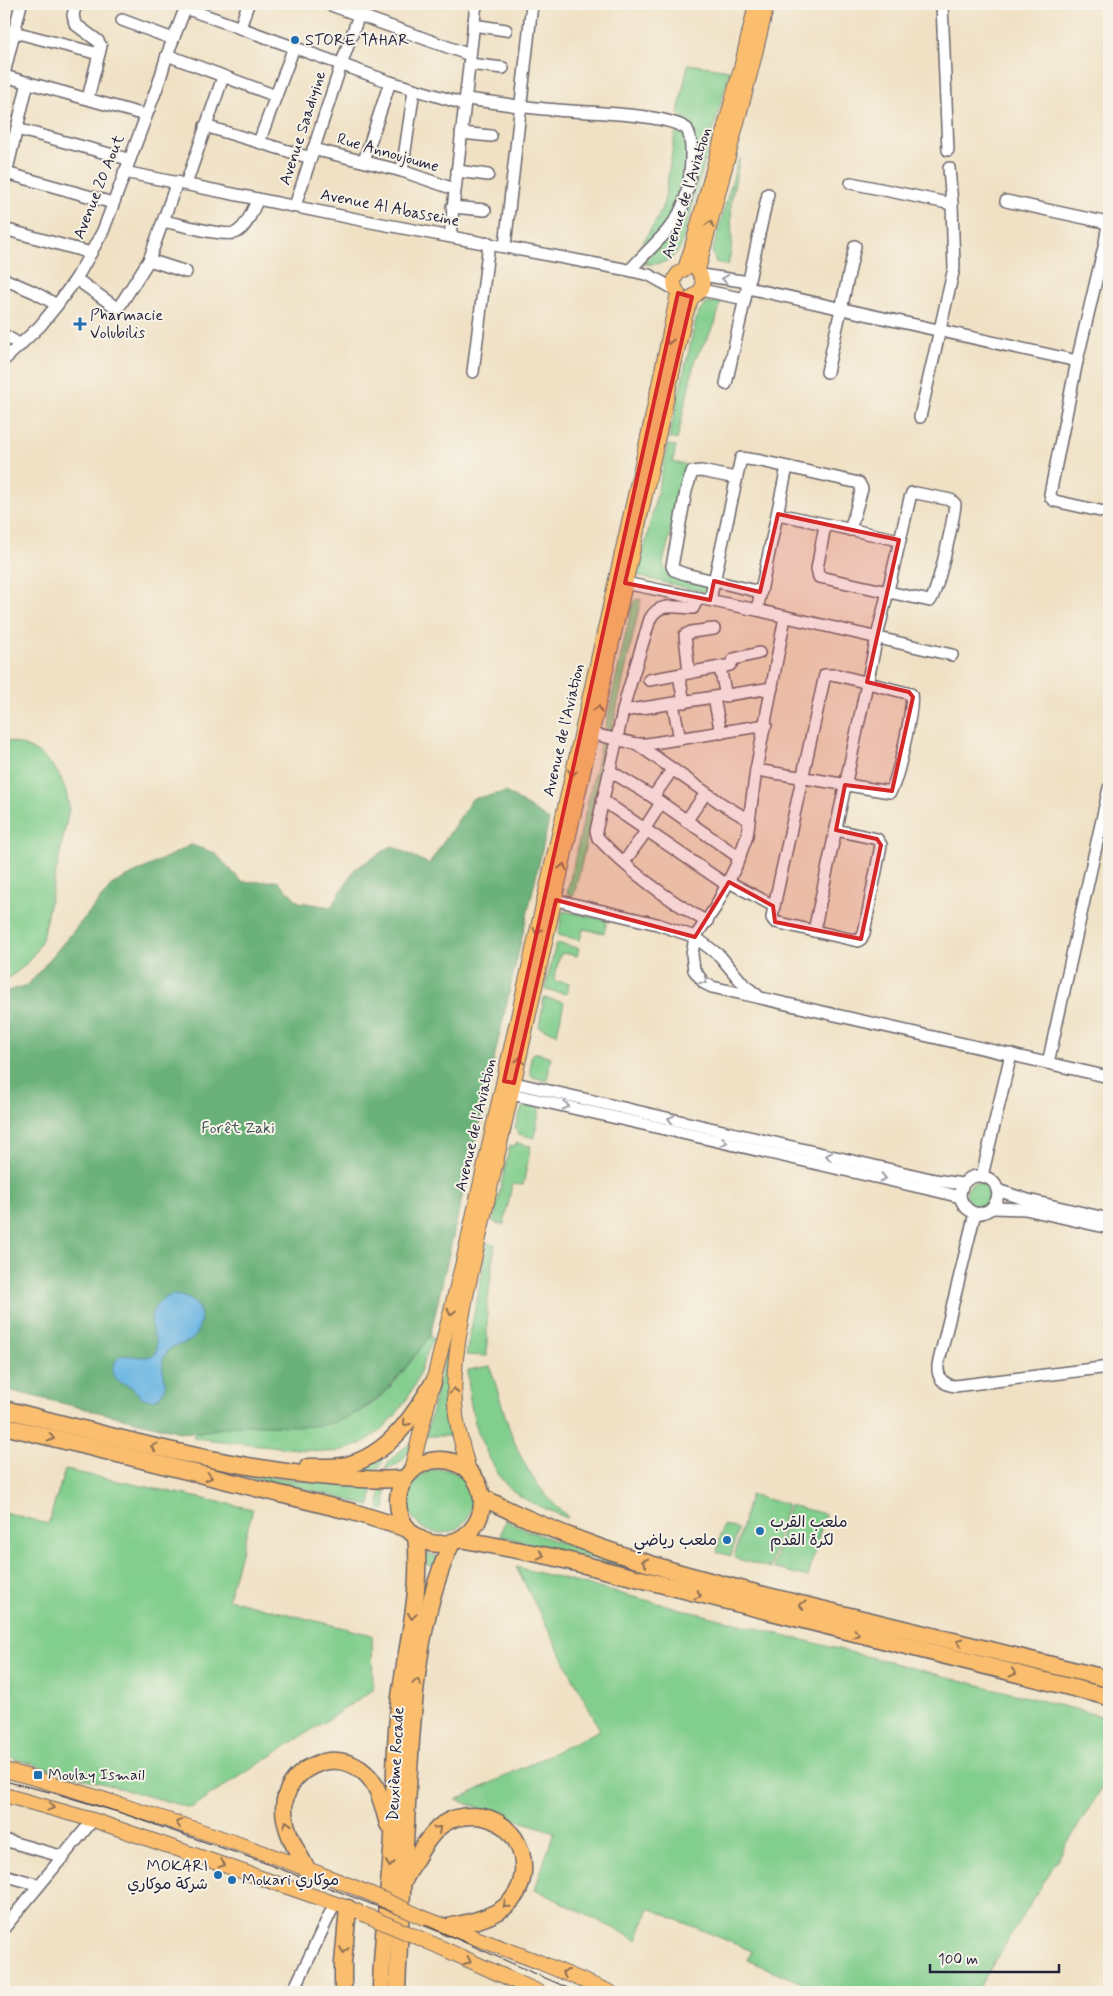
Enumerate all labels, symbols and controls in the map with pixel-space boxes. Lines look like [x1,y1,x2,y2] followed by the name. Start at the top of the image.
[305,30,409,51] place label: STORE TAHAR
[289,34,301,46] marker: STORE TAHAR
[275,68,332,188] street label: Avenue Saadiyine
[657,125,717,261] street label: Avenue de l'Aviation
[335,128,441,178] street label: Rue Annoujoume
[68,131,130,242] street label: Avenue 20 Aout
[319,184,461,232] street label: Avenue Al Abasseine
[704,219,715,228] one-way arrow
[721,274,729,284] one-way arrow
[90,305,163,344] place label: Pharmacie Volubilis
[74,318,86,330] marker: Pharmacie Volubilis
[664,337,675,345] one-way arrow
[538,661,590,799] street label: Avenue de l'Aviation
[593,704,603,713] one-way arrow
[568,768,578,777] one-way arrow
[557,863,568,872] one-way arrow
[532,927,543,936] one-way arrow
[698,975,707,983] one-way arrow
[450,1056,502,1194] street label: Avenue de l'Aviation
[514,1056,524,1065] one-way arrow
[561,1100,570,1111] one-way arrow
[666,1114,675,1125] one-way arrow
[201,1118,275,1139] park label: Forêt Zaki
[720,1136,729,1147] one-way arrow
[825,1151,834,1161] one-way arrow
[878,1172,887,1183] one-way arrow
[446,1307,457,1316] one-way arrow
[449,1386,459,1394] one-way arrow
[403,1417,411,1426] one-way arrow
[47,1432,56,1443] one-way arrow
[150,1442,159,1453] one-way arrow
[204,1471,213,1482] one-way arrow
[770,1512,848,1552] place label: ملعب القرب لكرة القدم
[754,1525,766,1537] marker: ملعب القرب لكرة القدم
[634,1530,717,1554] place label: ملعب رياضي
[721,1534,733,1546] marker: ملعب رياضي
[536,1549,545,1560] one-way arrow
[641,1557,649,1568] one-way arrow
[694,1589,702,1600] one-way arrow
[798,1600,806,1610] one-way arrow
[408,1611,418,1620] one-way arrow
[851,1629,859,1639] one-way arrow
[956,1637,965,1648] one-way arrow
[1009,1667,1018,1678] one-way arrow
[411,1677,422,1685] one-way arrow
[383,1706,409,1822] street label: Deuxième Rocade
[48,1765,145,1786] place label: Moulay Ismail
[32,1769,44,1781] marker: Moulay Ismail
[46,1802,55,1812] one-way arrow
[175,1819,184,1829] one-way arrow
[283,1821,293,1829] one-way arrow
[432,1826,441,1835] one-way arrow
[127,1856,208,1895] place label: MOKARI شركة موكاري
[217,1858,225,1868] one-way arrow
[385,1861,396,1869] one-way arrow
[212,1869,224,1881] marker: MOKARI شركة موكاري
[242,1870,339,1891] place label: Mokari موكاري
[226,1874,238,1886] marker: Mokari موكاري
[502,1899,511,1908] one-way arrow
[930,1941,1059,1973] scale bar
[339,1946,350,1954] one-way arrow
[938,1950,978,1970] text: 100 m
[463,1954,472,1965] one-way arrow
[561,1969,570,1979] one-way arrow

